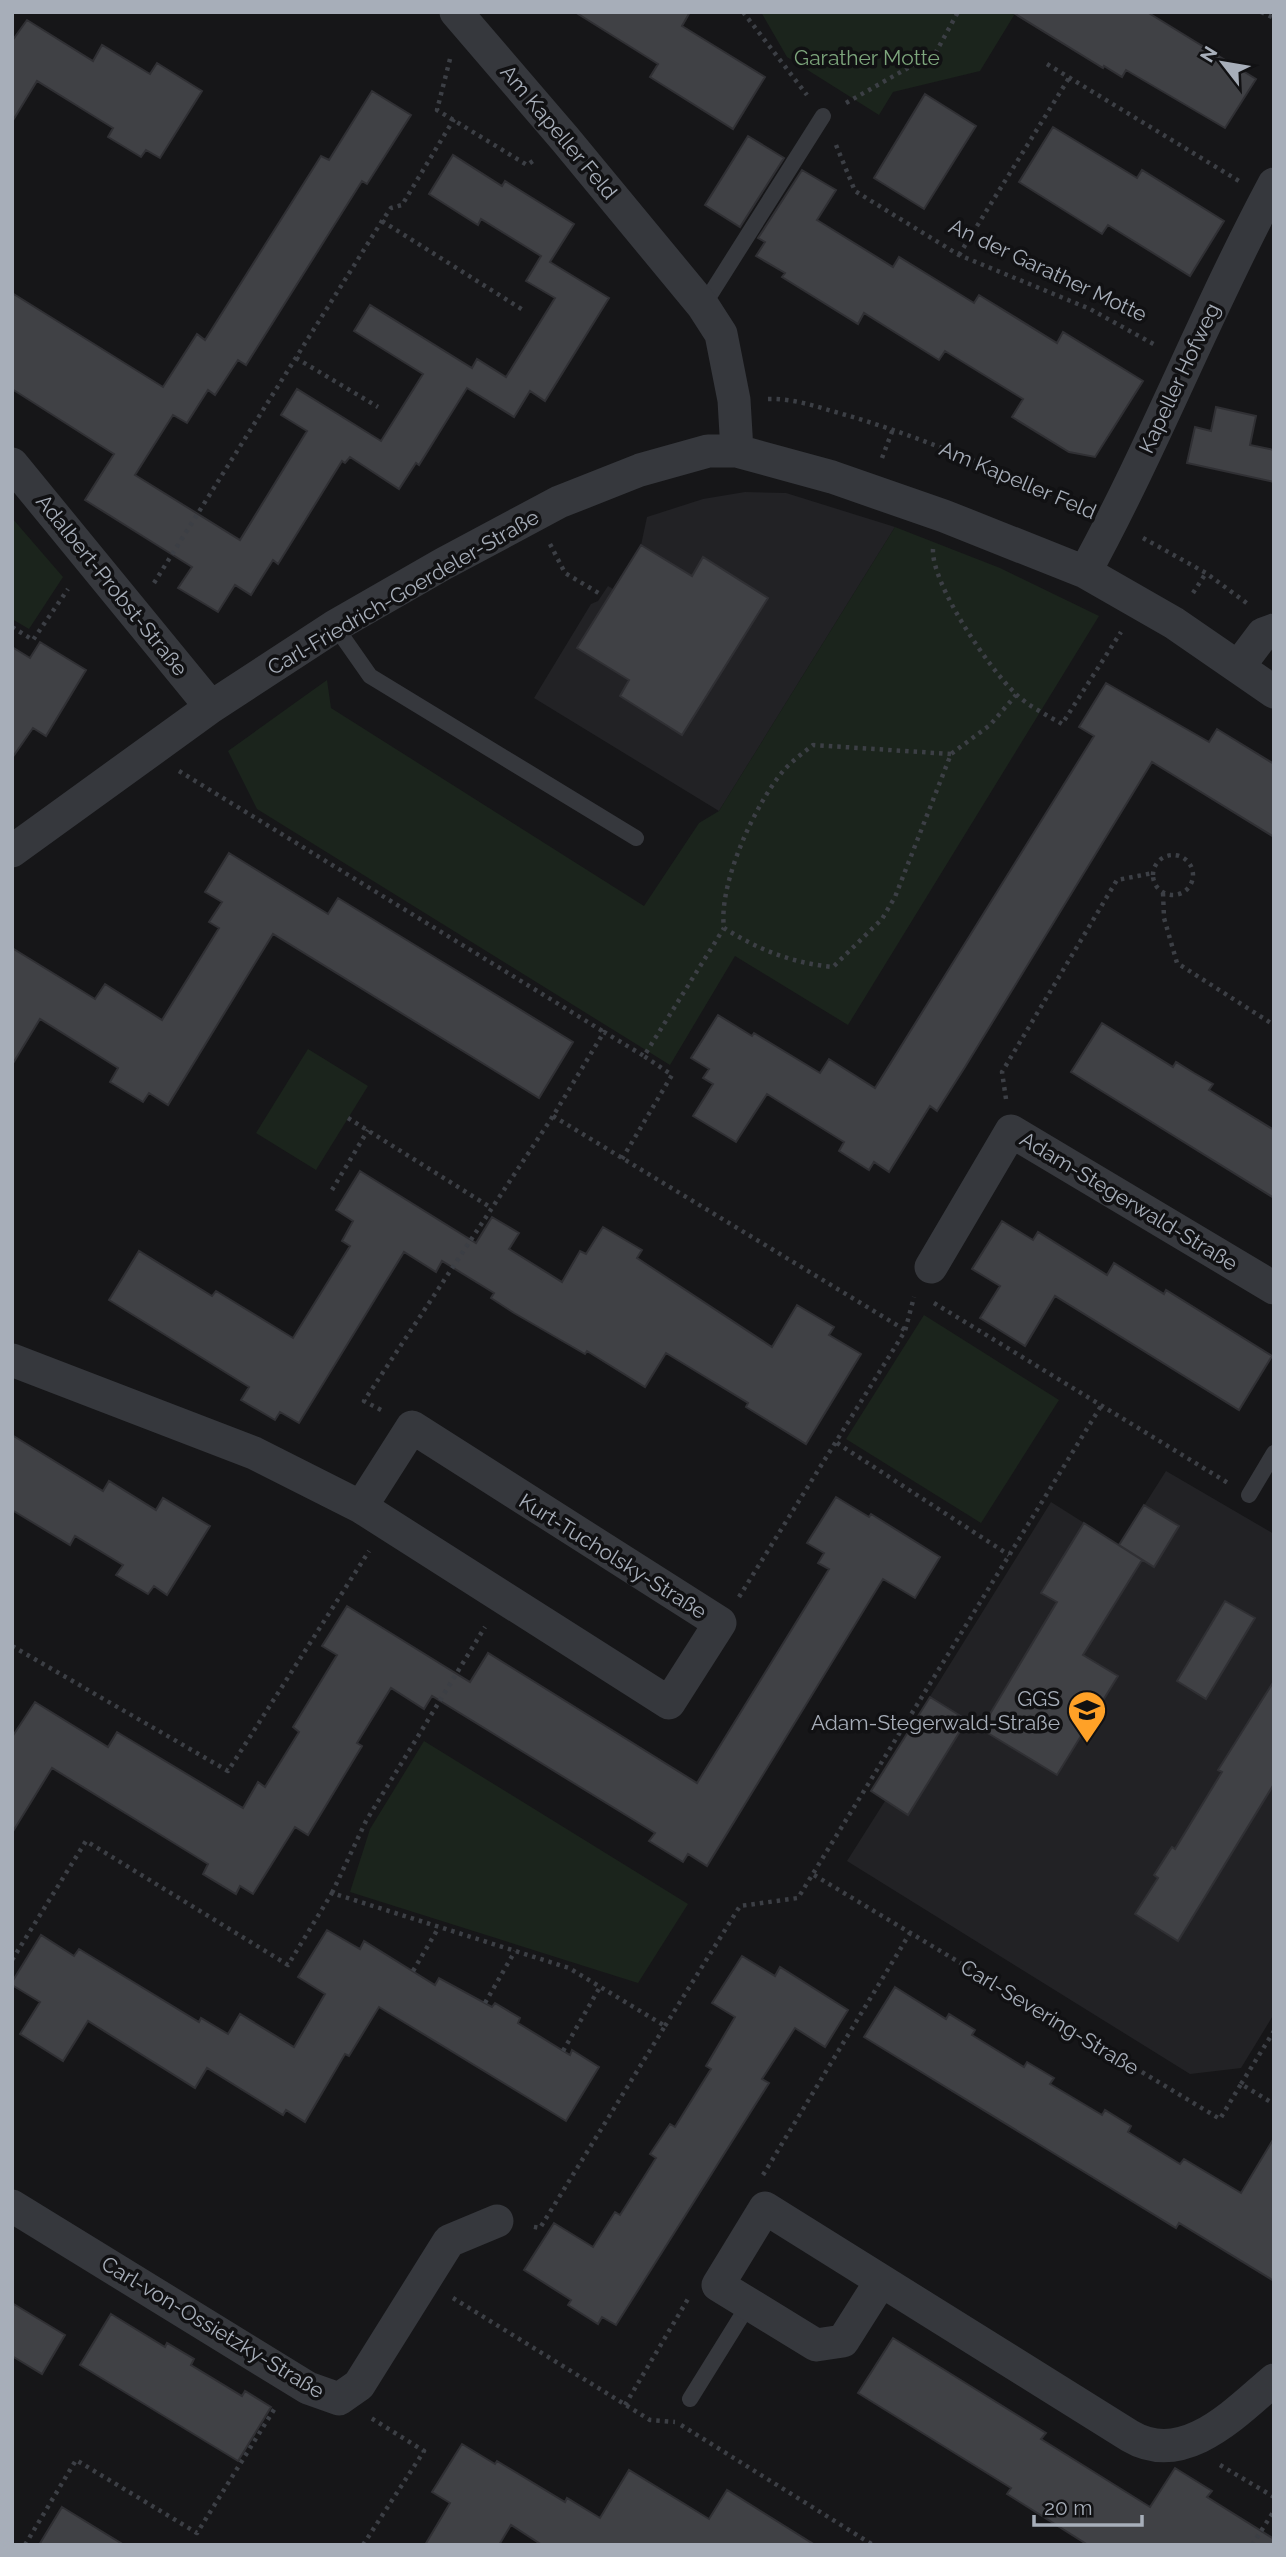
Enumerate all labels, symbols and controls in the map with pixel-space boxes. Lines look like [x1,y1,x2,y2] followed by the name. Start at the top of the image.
[1188,28,1258,98] north arrow
[1195,42,1222,66] text: N
[794,45,940,70] park label: Garather Motte
[495,60,623,204] street label: Am Kapeller Feld
[945,213,1151,327] street label: An der Garather Motte
[1133,299,1225,457] street label: Kapeller Hofweg
[936,436,1100,524] street label: Am Kapeller Feld
[31,489,193,681] street label: Adalbert-Probst-Straße
[263,504,543,680] street label: Carl-Friedrich-Goerdeler-Straße
[1016,1126,1242,1276] street label: Adam-Stegerwald-Straße
[515,1488,711,1624] street label: Kurt-Tucholsky-Straße
[811,1686,1060,1735] place label: GGS Adam-Stegerwald-Straße
[1066,1689,1108,1744] school or university icon: GGS Adam-Stegerwald-Straße
[956,1954,1144,2080] street label: Carl-Severing-Straße
[97,2251,329,2403] street label: Carl-von-Ossietzky-Straße
[1034,2484,1142,2528] scale bar
[1044,2495,1092,2520] text: 20 m

